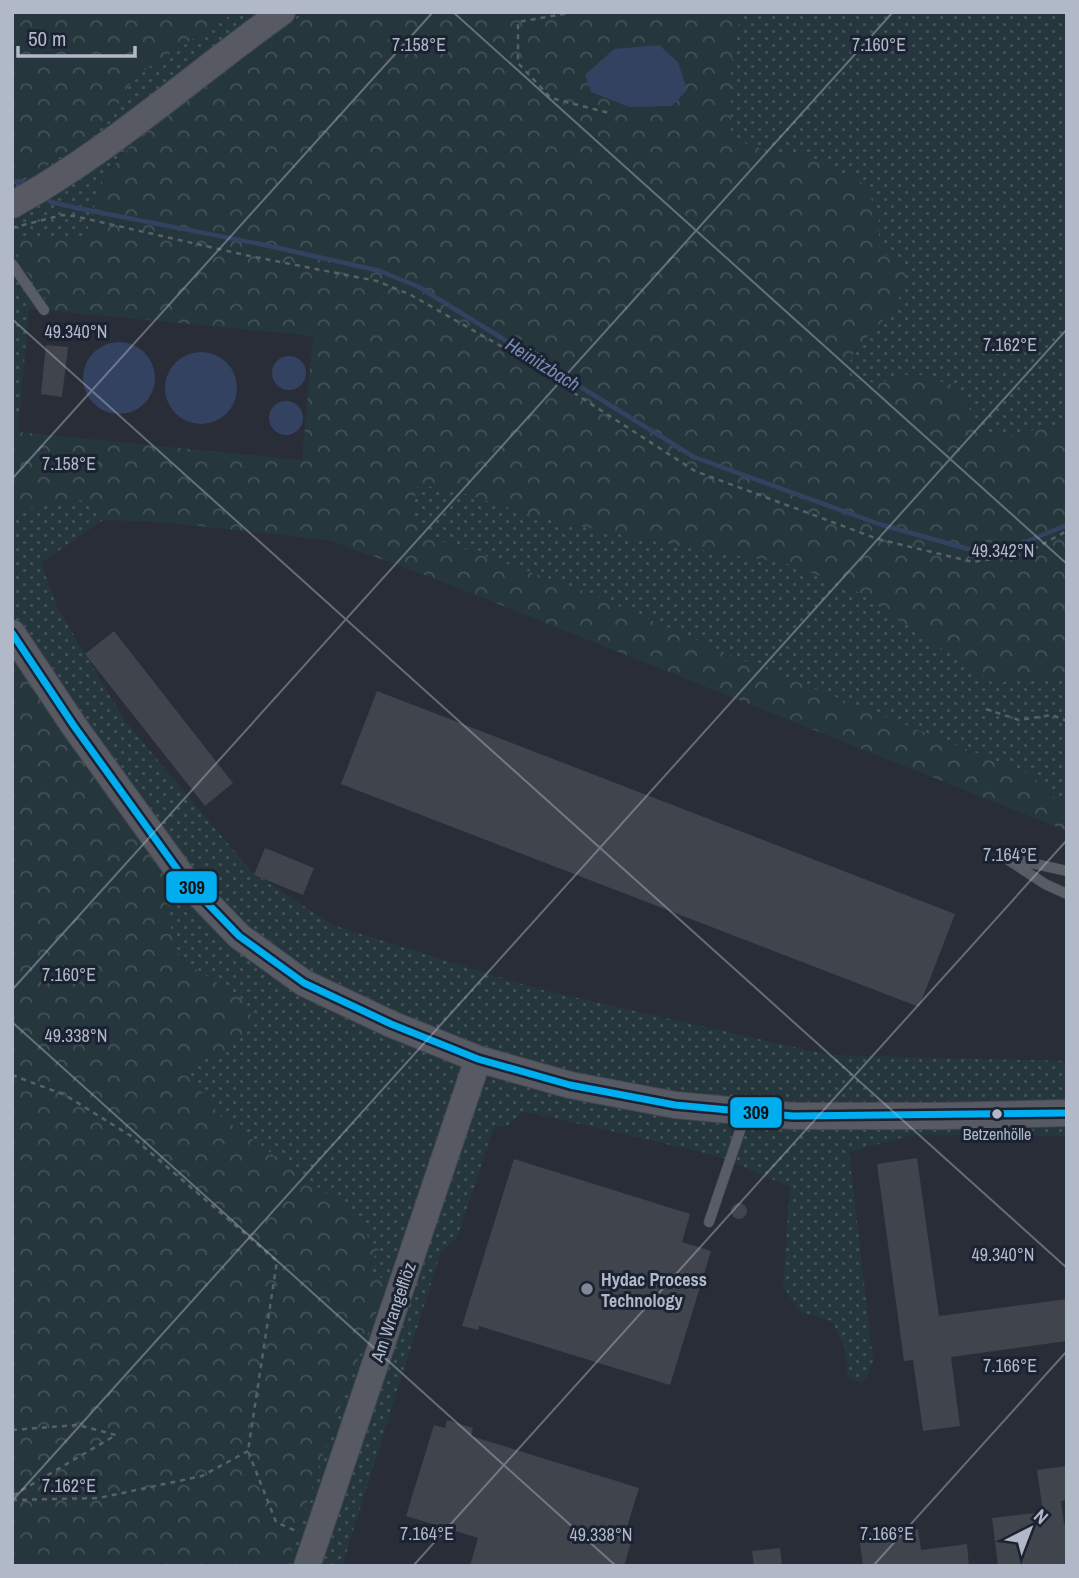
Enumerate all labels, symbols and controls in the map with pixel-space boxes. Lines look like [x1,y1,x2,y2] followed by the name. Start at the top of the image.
[18,14,135,58] scale bar
[28,24,66,53] text: 50 m
[392,32,446,57] text: 7.158°E
[852,32,906,57] text: 7.160°E
[45,319,108,344] text: 49.340°N
[501,331,585,397] water label: Heinitzbach
[983,332,1037,357] text: 7.162°E
[42,451,96,476] text: 7.158°E
[972,538,1035,563] text: 49.342°N
[983,842,1037,867] text: 7.164°E
[165,870,218,904] line badge: 309
[179,874,205,900] text: 309
[42,962,96,987] text: 7.160°E
[45,1023,108,1048] text: 49.338°N
[729,1096,783,1129] line badge: 309
[743,1099,769,1125] text: 309
[990,1107,1004,1121] marker: Betzenhölle
[963,1123,1031,1145] place label: Betzenhölle
[972,1242,1035,1267] text: 49.340°N
[364,1259,422,1366] street label: Am Wrangelflöz
[601,1267,707,1313] place label: Hydac Process Technology
[579,1281,595,1297] marker: Hydac Process Technology
[983,1353,1037,1378] text: 7.166°E
[42,1473,96,1498] text: 7.162°E
[995,1494,1065,1564] north arrow
[1028,1503,1054,1530] text: N
[400,1521,454,1546] text: 7.164°E
[860,1521,914,1546] text: 7.166°E
[570,1522,633,1547] text: 49.338°N

